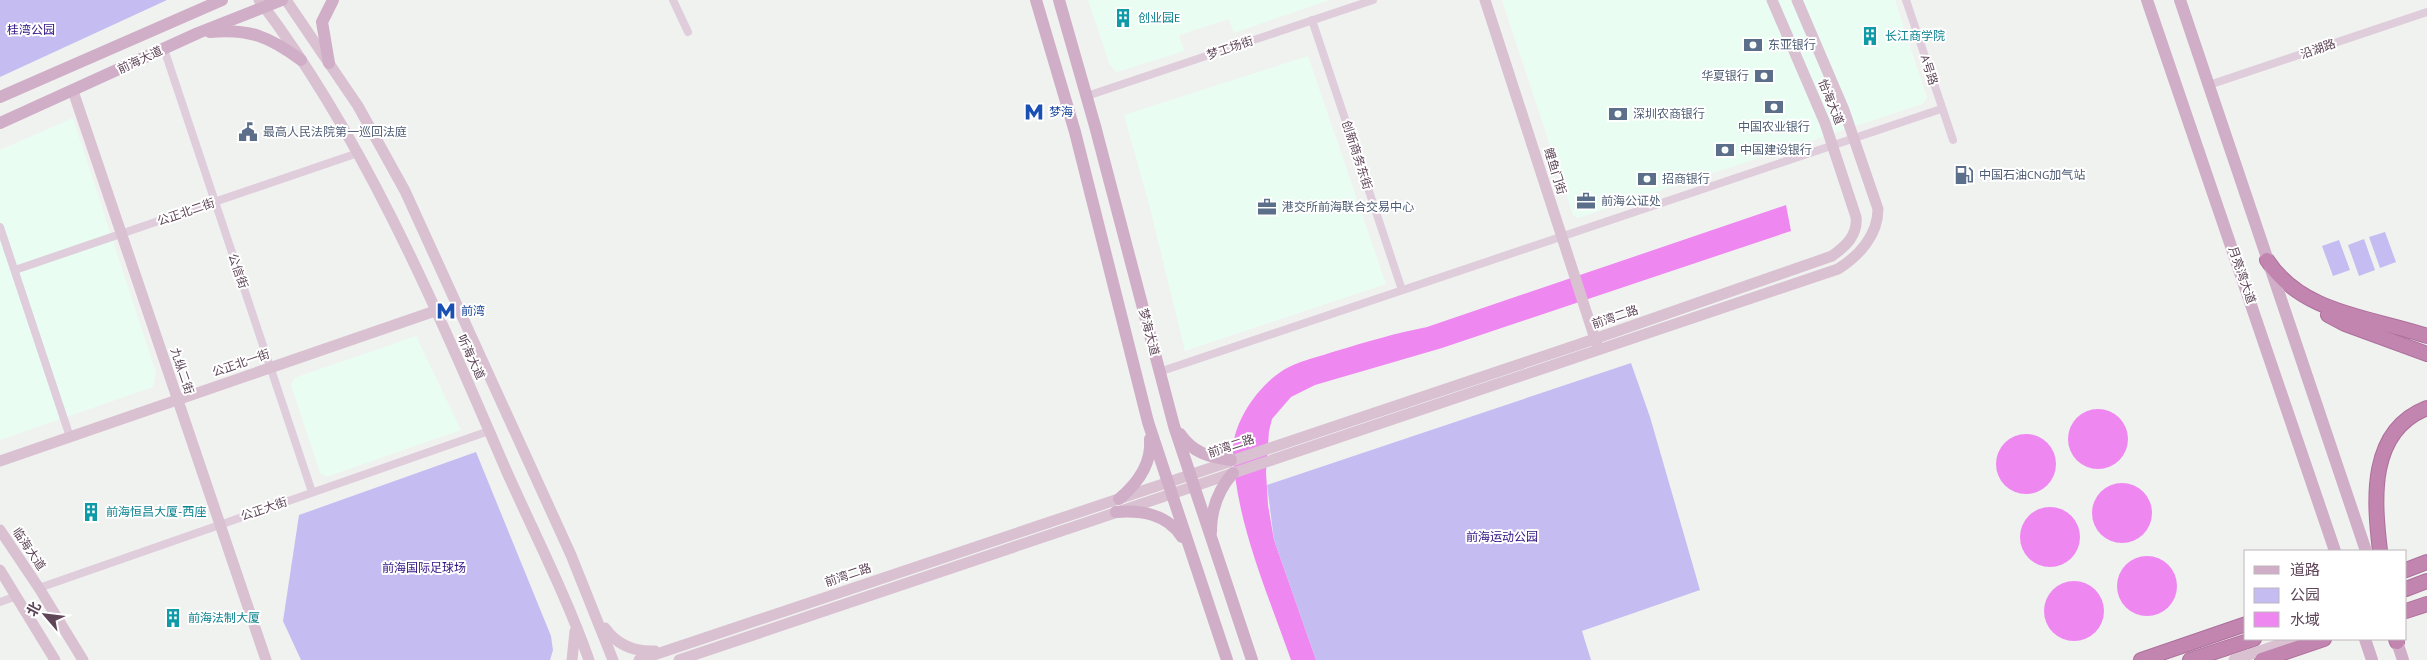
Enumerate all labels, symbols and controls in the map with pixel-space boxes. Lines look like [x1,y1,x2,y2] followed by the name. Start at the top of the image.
[1112,7,1134,29] building icon: 创业园E
[1138,10,1180,25] place label: 创业园E
[7,22,55,37] park label: 桂湾公园
[1859,25,1881,47] building icon: 长江商学院
[1885,28,1945,43] place label: 长江商学院
[1205,33,1255,62] street label: 梦工场街
[1742,34,1764,56] bank icon: 东亚银行
[2298,36,2337,61] street label: 沿湖路
[1768,37,1816,52] place label: 东亚银行
[115,43,165,76] street label: 前海大道
[1918,53,1941,87] street label: A号路
[1753,65,1775,87] bank icon: 华夏银行
[1701,68,1749,83] place label: 华夏银行
[1816,77,1847,127] street label: 怡海大道
[1763,96,1785,118] bank icon: 中国农业银行
[1023,101,1045,123] metro station icon: 梦海
[1607,103,1629,125] bank icon: 深圳农商银行
[1049,104,1073,119] place label: 梦海
[1633,106,1705,121] place label: 深圳农商银行
[1339,118,1376,191] street label: 创新商务东街
[1738,119,1810,134] place label: 中国农业银行
[237,121,259,143] public building icon: 最高人民法院第一巡回法庭
[263,124,407,139] place label: 最高人民法院第一巡回法庭
[1714,139,1736,161] bank icon: 中国建设银行
[1740,142,1812,157] place label: 中国建设银行
[1541,146,1570,196] street label: 鲤鱼门街
[1953,164,1975,186] fuel station icon: 中国石油CNG加气站
[1979,167,2085,182] place label: 中国石油CNG加气站
[1636,168,1658,190] bank icon: 招商银行
[1662,171,1710,186] place label: 招商银行
[1575,190,1597,212] office icon: 前海公证处
[1601,193,1661,208] place label: 前海公证处
[155,195,217,228] street label: 公正北二街
[1256,196,1278,218] office icon: 港交所前海联合交易中心
[1282,199,1414,214] place label: 港交所前海联合交易中心
[2226,244,2259,306] street label: 月亮湾大道
[226,251,251,290] street label: 公信街
[435,300,457,322] metro station icon: 前湾
[1590,302,1640,331] street label: 前湾二路
[461,303,485,318] place label: 前湾
[1136,307,1163,357] street label: 梦海大道
[455,332,488,382] street label: 听海大道
[168,346,197,396] street label: 九纵二街
[210,346,272,379] street label: 公正北一街
[1206,431,1256,460] street label: 前湾二路
[239,494,289,523] street label: 公正大街
[80,501,102,523] building icon: 前海恒昌大厦-西座
[106,504,206,519] place label: 前海恒昌大厦-西座
[10,525,49,573] street label: 临海大道
[1466,529,1538,544] park label: 前海运动公园
[2244,550,2407,640] legend
[382,560,466,575] park label: 前海国际足球场
[823,560,873,589] street label: 前湾二路
[2290,560,2320,579] text: 道路
[2290,585,2320,604] text: 公园
[20,590,70,640] north arrow
[22,598,45,619] text: 北
[162,607,184,629] building icon: 前海法制大厦
[188,610,260,625] place label: 前海法制大厦
[2290,610,2320,629] text: 水域

